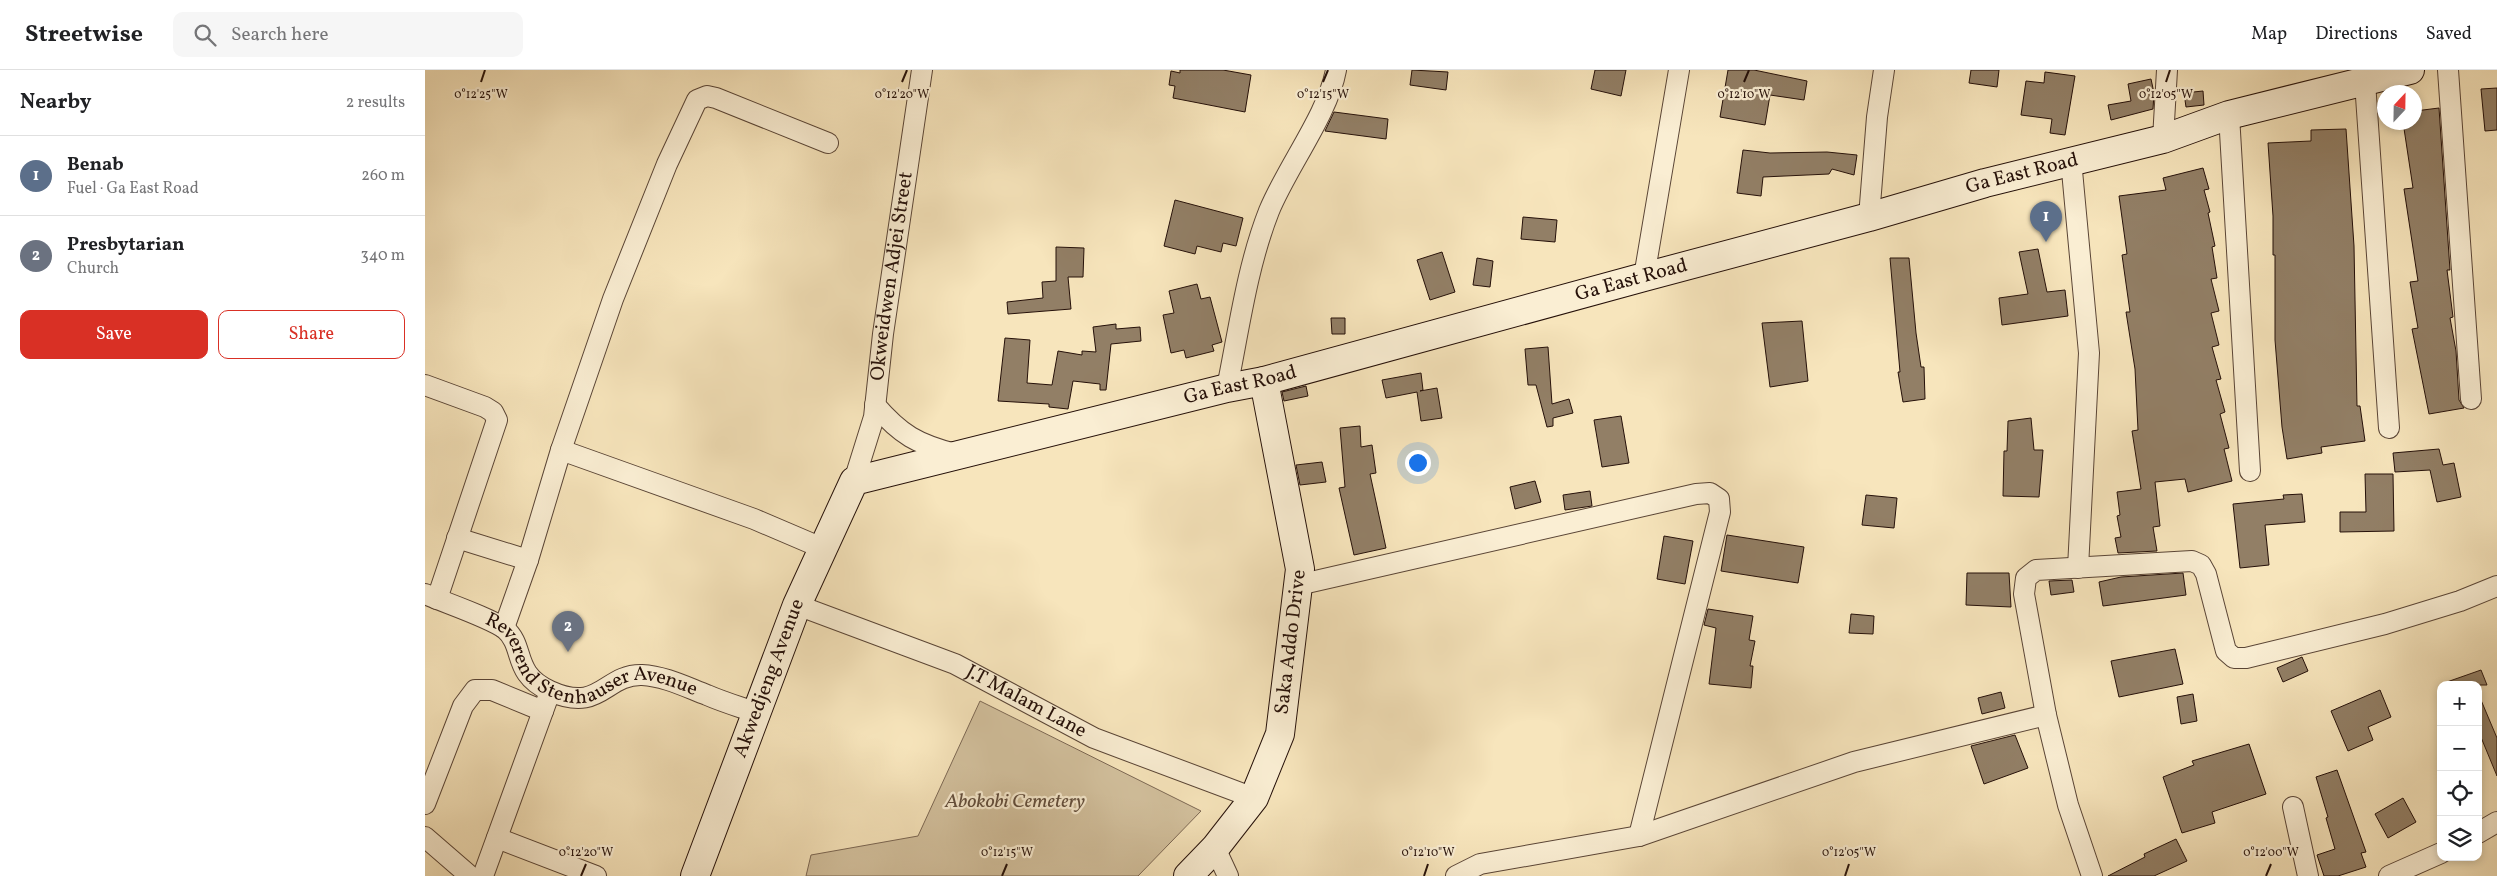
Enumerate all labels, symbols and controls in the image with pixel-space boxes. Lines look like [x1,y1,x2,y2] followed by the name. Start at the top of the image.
[173,12,523,57] search box
[25,18,143,52] text: Streetwise
[191,21,219,49] icon: search
[231,22,328,48] text: Search here
[2251,22,2287,47] text: Map
[2315,22,2398,47] text: Directions
[2426,22,2472,47] text: Saved
[2377,85,2422,130] north arrow
[454,87,508,103] text: 0°12'25"W
[875,87,929,103] text: 0°12'20"W
[1297,87,1349,103] text: 0°12'15"W
[1717,87,1771,103] text: 0°12'10"W
[2139,87,2193,103] text: 0°12'05"W
[20,88,91,117] text: Nearby
[346,92,405,114] text: 2 results
[1962,146,2081,202] street label: Ga East Road
[67,152,124,178] text: Benab
[33,165,39,187] text: 1
[361,165,405,187] text: 260 m
[864,170,921,382] street label: Okweidwen Adjei Street
[67,178,199,200] text: Fuel · Ga East Road
[2030,201,2062,242] pin: 1
[67,232,185,258] text: Presbytarian
[32,245,40,267] text: 2
[361,245,405,267] text: 340 m
[1572,252,1691,309] street label: Ga East Road
[67,258,119,280] text: Church
[20,310,208,359] button: Save
[218,310,405,359] button: Share
[1181,359,1300,412] street label: Ga East Road
[1405,450,1431,476] your location
[1268,568,1314,716] street label: Saka Addo Drive
[727,594,812,762] street label: Akwedjeng Avenue
[480,606,702,712] street label: Reverend Stenhauser Avenue
[552,611,584,652] pin: 2
[961,658,1091,745] street label: J.T Malam Lane
[2437,681,2482,861] map controls
[2437,681,2482,726] button: +
[2437,726,2482,771] button: −
[2437,771,2482,816] button: locate
[944,788,1085,816] park label: Abokobi Cemetery
[2437,816,2482,861] button: layers
[559,845,613,861] text: 0°12'20"W
[981,845,1033,861] text: 0°12'15"W
[1401,845,1455,861] text: 0°12'10"W
[1822,845,1876,861] text: 0°12'05"W
[2243,845,2299,861] text: 0°12'00"W

